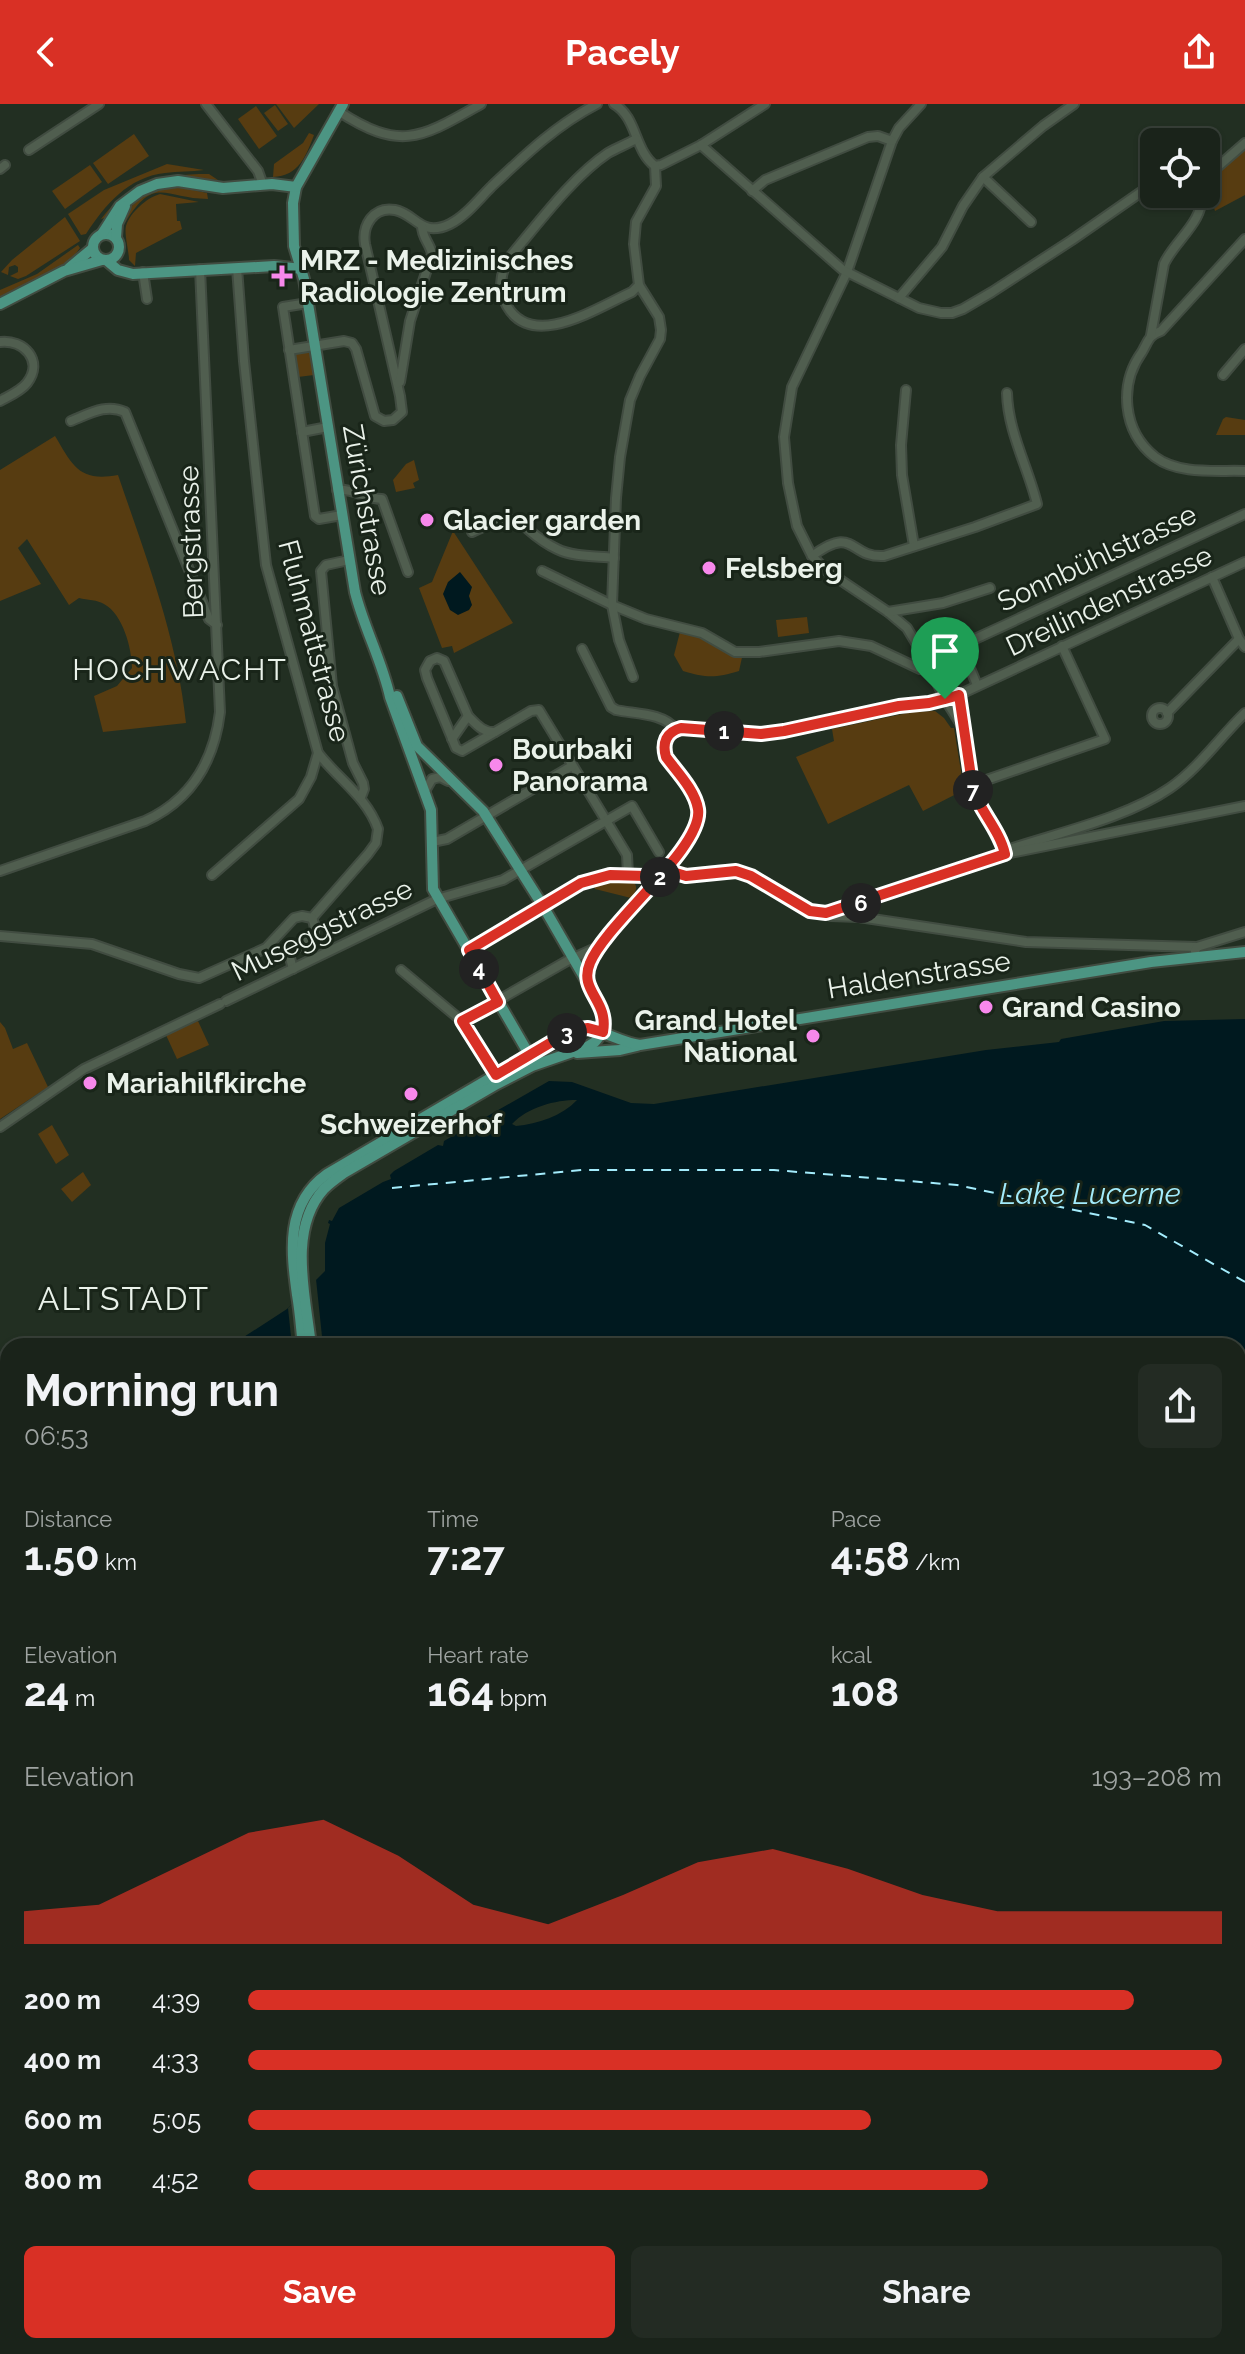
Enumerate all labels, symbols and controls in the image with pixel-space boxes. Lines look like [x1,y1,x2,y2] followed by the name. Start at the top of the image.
[24,30,68,74] icon: back
[1177,30,1221,74] icon: share
[565,31,680,73] text: Pacely
[1140,128,1220,208] map controls
[1140,128,1220,208] button: locate
[300,244,574,309] place label: MRZ - Medizinisches Radiologie Zentrum
[271,265,293,287] marker: MRZ - Medizinisches Radiologie Zentrum
[336,422,398,598] street label: Zürichstrasse
[172,465,210,619] street label: Bergstrasse
[992,497,1202,619] street label: Sonnbühlstrasse
[443,504,641,537] place label: Glacier garden
[418,511,436,529] marker: Glacier garden
[271,536,357,746] street label: Fluhmattstrasse
[1001,539,1217,663] street label: Dreilindenstrasse
[725,552,843,585] place label: Felsberg
[700,559,718,577] marker: Felsberg
[911,617,979,699] pin
[923,629,967,673] icon: arrive
[72,652,288,687] district label: HOCHWACHT
[704,711,744,751] pin: 1
[719,718,729,744] text: 1
[512,733,648,798] place label: Bourbaki Panorama
[487,756,505,774] marker: Bourbaki Panorama
[953,770,993,810] pin: 7
[967,777,979,803] text: 7
[640,857,680,897] pin: 2
[654,864,666,890] text: 2
[226,872,418,988] street label: Museggstrasse
[841,883,881,923] pin: 6
[854,890,868,916] text: 6
[825,944,1013,1006] street label: Haldenstrasse
[459,949,499,989] pin: 4
[473,956,485,982] text: 4
[1002,991,1181,1024] place label: Grand Casino
[977,998,995,1016] marker: Grand Casino
[635,1004,797,1069] place label: Grand Hotel National
[547,1013,587,1053] pin: 3
[561,1020,573,1046] text: 3
[804,1027,822,1045] marker: Grand Hotel National
[106,1067,306,1100] place label: Mariahilfkirche
[81,1074,99,1092] marker: Mariahilfkirche
[402,1085,420,1103] marker: Schweizerhof
[320,1108,504,1141] place label: Schweizerhof
[999,1176,1181,1211] water label: Lake Lucerne
[38,1280,210,1317] district label: ALTSTADT
[1138,1364,1222,1448] button: share
[24,1365,279,1416] text: Morning run
[24,1421,89,1451] text: 06:53
[24,1506,112,1532] text: Distance
[427,1506,479,1532] text: Time
[831,1506,881,1532] text: Pace
[24,1532,99,1579] text: 1.50
[427,1532,505,1579] text: 7:27
[831,1532,910,1579] text: 4:58
[99,1549,137,1575] text: km
[910,1549,960,1575] text: /km
[24,1642,117,1668] text: Elevation
[427,1642,529,1668] text: Heart rate
[831,1642,872,1668] text: kcal
[24,1668,69,1715] text: 24
[427,1668,494,1715] text: 164
[831,1668,899,1715] text: 108
[69,1685,95,1711] text: m
[494,1685,547,1711] text: bpm
[24,1762,134,1792] text: Elevation
[1092,1762,1222,1792] text: 193–208 m
[24,1985,101,2015] text: 200 m
[152,1985,200,2015] text: 4:39
[24,2045,101,2075] text: 400 m
[152,2045,199,2075] text: 4:33
[24,2105,102,2135] text: 600 m
[152,2105,201,2135] text: 5:05
[24,2165,102,2195] text: 800 m
[152,2165,199,2195] text: 4:52
[24,2246,615,2338] button: Save
[631,2246,1222,2338] button: Share

